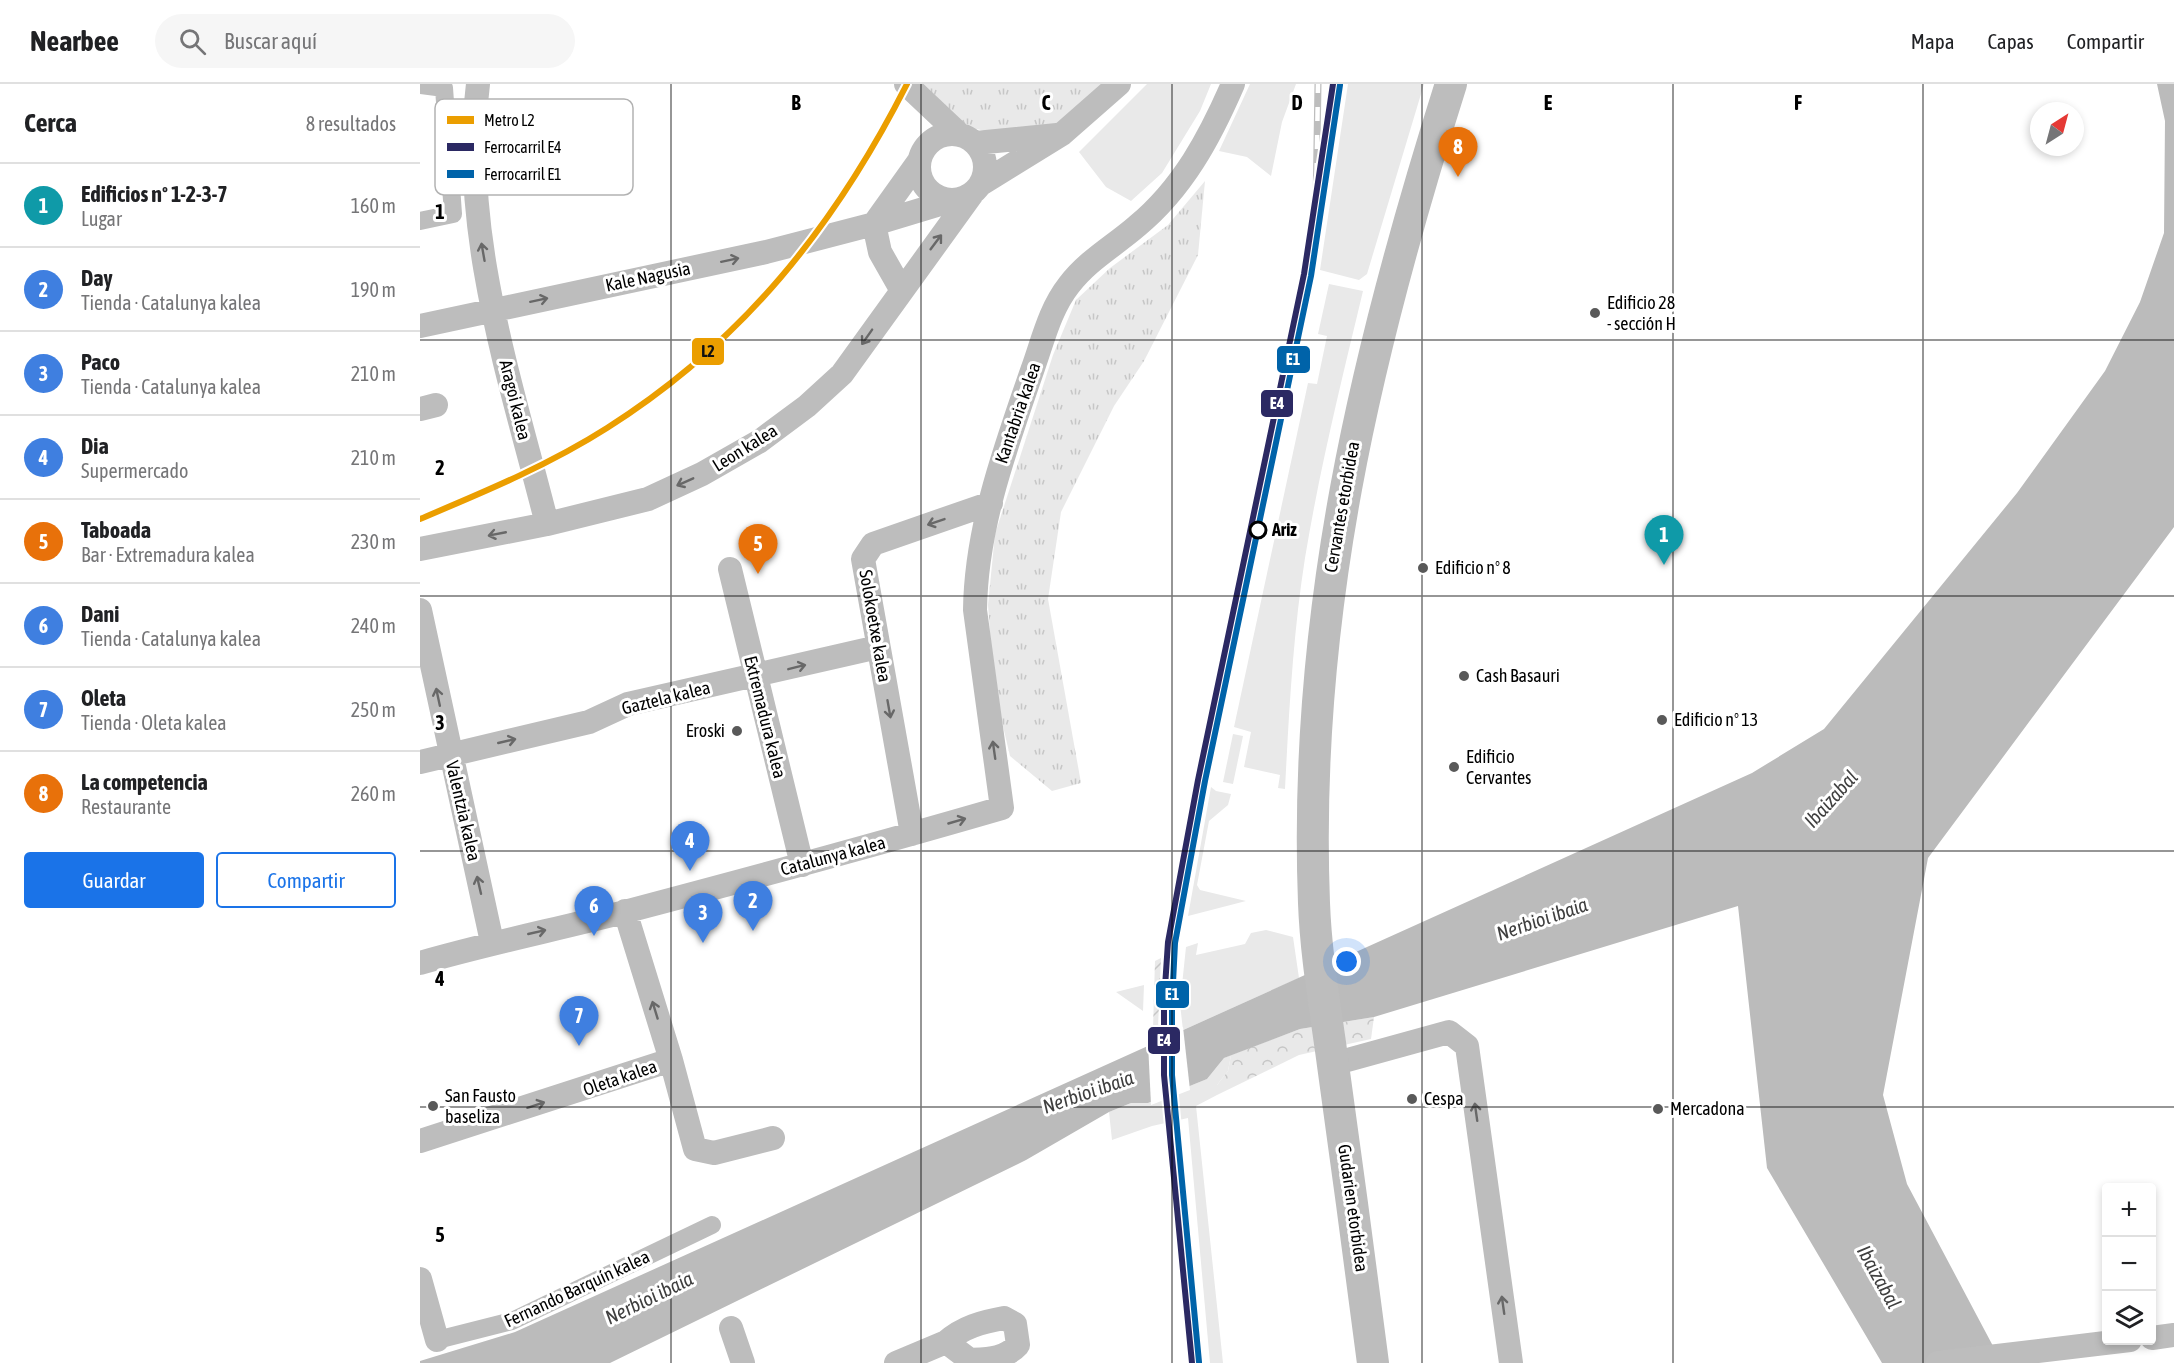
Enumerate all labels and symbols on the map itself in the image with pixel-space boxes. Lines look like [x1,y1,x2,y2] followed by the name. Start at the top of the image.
[791,91,801,114] text: B
[1042,91,1051,114] text: C
[1291,91,1303,114] text: D
[1544,91,1553,114] text: E
[1794,91,1802,114] text: F
[435,99,633,195] legend
[2030,102,2084,156] north arrow
[484,111,535,129] text: Metro L2
[1438,128,1478,177] pin: 8
[484,138,562,156] text: Ferrocarril E4
[484,165,562,183] text: Ferrocarril E1
[435,200,445,223] text: 1
[930,235,943,251] one-way arrow
[477,243,488,263] one-way arrow
[719,254,739,265] one-way arrow
[603,257,692,296] street label: Kale Nagusia
[1607,292,1676,334] place label: Edificio 28 - sección H
[529,294,548,306] one-way arrow
[1588,306,1602,320] marker: Edificio 28 - sección H
[861,328,873,344] one-way arrow
[691,337,725,366] line badge: L2
[701,342,715,360] text: L2
[1276,345,1311,374] line badge: E1
[1286,350,1301,368] text: E1
[495,358,536,442] street label: Aragoi kalea
[990,360,1045,466] street label: Kantabria kalea
[1260,389,1294,418] line badge: E4
[1270,394,1285,412] text: E4
[709,420,781,476] street label: Leon kalea
[1320,440,1363,574] street label: Cervantes etorbidea
[435,456,445,479] text: 2
[676,477,694,488] one-way arrow
[1644,516,1684,565] pin: 1
[927,517,946,528] one-way arrow
[1271,519,1297,540] place label: Ariz
[1249,521,1267,539] marker: Ariz
[738,524,778,574] pin: 5
[488,529,508,540] one-way arrow
[1435,557,1511,578] place label: Edificio nº 8
[1416,561,1430,575] marker: Edificio nº 8
[855,568,896,684] street label: Solokoetxe kalea
[740,654,791,780] street label: Extremadura kalea
[787,661,806,673] one-way arrow
[1476,665,1560,686] place label: Cash Basauri
[1457,669,1471,683] marker: Cash Basauri
[619,676,712,719] street label: Gaztela kalea
[432,688,443,707] one-way arrow
[884,698,895,718] one-way arrow
[1674,709,1758,730] place label: Edificio nº 13
[435,711,445,734] text: 3
[1655,713,1669,727] marker: Edificio nº 13
[686,720,725,741] place label: Eroski
[730,724,744,738] marker: Eroski
[497,734,516,746] one-way arrow
[989,740,1000,760] one-way arrow
[1466,746,1531,788] place label: Edificio Cervantes
[442,759,485,863] street label: Valentzia kalea
[1447,760,1461,774] marker: Edificio Cervantes
[1799,765,1862,832] water label: Ibaizabal
[947,815,966,826] one-way arrow
[670,822,710,871] pin: 4
[778,831,888,880] street label: Catalunya kalea
[473,876,485,895] one-way arrow
[734,882,772,931] pin: 2
[574,886,614,936] pin: 6
[1493,892,1590,945] water label: Nerbioi ibaia
[684,894,722,943] pin: 3
[528,925,547,937] one-way arrow
[1332,947,1361,976] your location
[434,967,445,990] text: 4
[1155,980,1190,1009] line badge: E1
[1165,985,1180,1003] text: E1
[560,996,598,1046] pin: 7
[649,1001,660,1020] one-way arrow
[1147,1026,1181,1055] line badge: E4
[1157,1031,1172,1049] text: E4
[580,1055,660,1100] street label: Oleta kalea
[1039,1065,1136,1118] water label: Nerbioi ibaia
[445,1085,516,1127] place label: San Fausto baseliza
[1424,1088,1464,1109] place label: Cespa
[1405,1092,1419,1106] marker: Cespa
[1670,1098,1745,1119] place label: Mercadona
[426,1099,440,1113] marker: San Fausto baseliza
[526,1099,545,1110] one-way arrow
[1471,1102,1482,1122] one-way arrow
[1651,1102,1665,1116] marker: Mercadona
[1334,1143,1373,1273] street label: Gudarien etorbidea
[435,1223,445,1246] text: 5
[1853,1241,1906,1312] water label: Ibaizabal
[501,1246,653,1331] street label: Fernando Barquín kalea
[601,1266,696,1329] water label: Nerbioi ibaia
[1497,1296,1508,1315] one-way arrow

